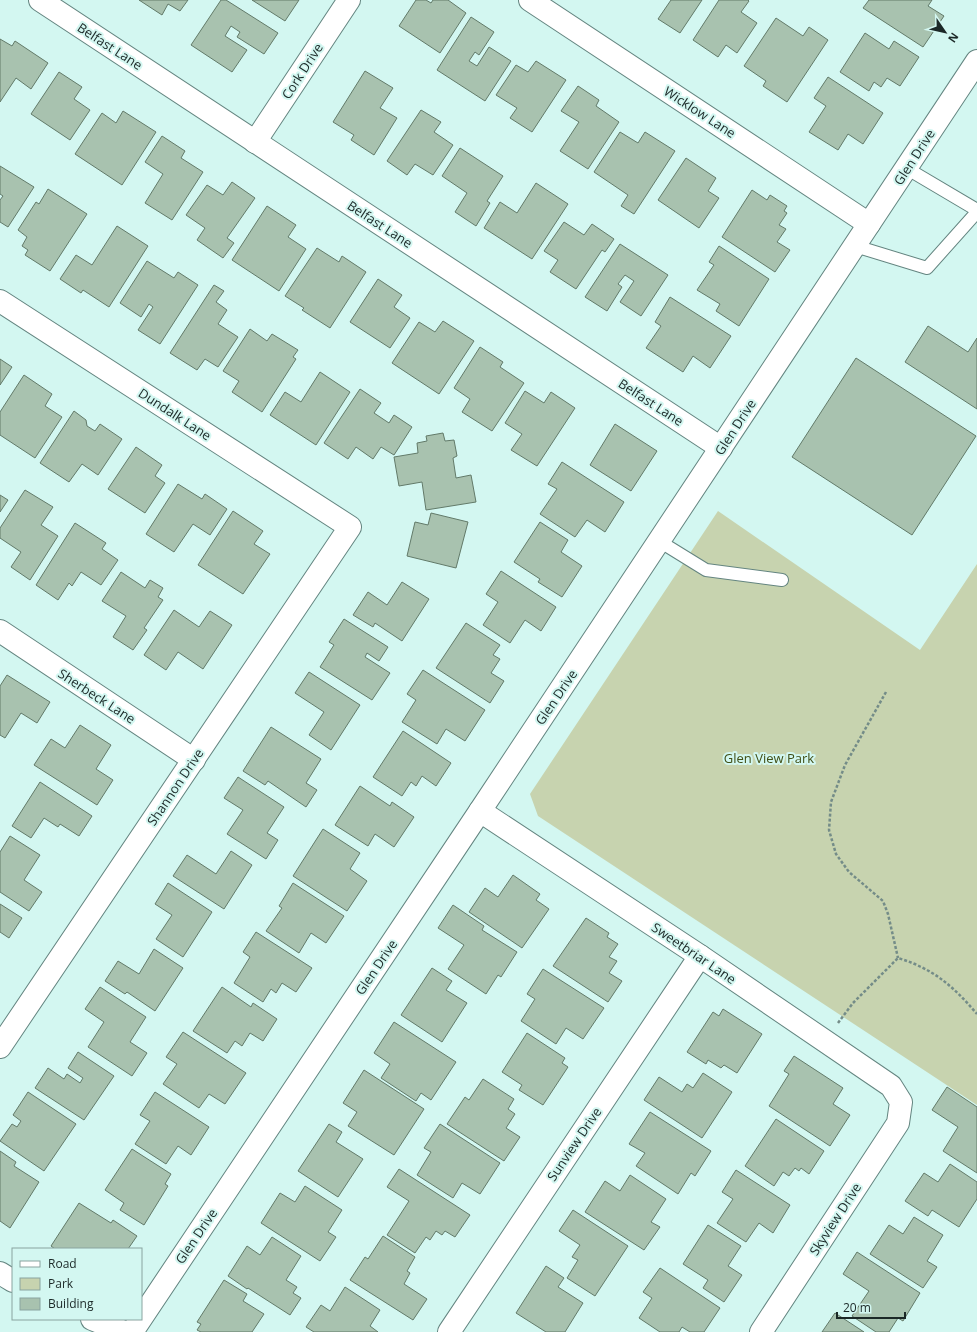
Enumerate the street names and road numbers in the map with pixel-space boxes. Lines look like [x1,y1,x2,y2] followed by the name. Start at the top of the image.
[74,18,146,74] street label: Belfast Lane
[277,40,327,102] street label: Cork Drive
[661,82,739,142] street label: Wicklow Lane
[889,126,939,188] street label: Glen Drive
[344,196,416,252] street label: Belfast Lane
[615,374,687,430] street label: Belfast Lane
[135,384,215,444] street label: Dundalk Lane
[710,396,760,458] street label: Glen Drive
[55,664,139,728] street label: Sherbeck Lane
[531,666,581,728] street label: Glen Drive
[143,745,207,829] street label: Shannon Drive
[648,918,740,988] street label: Sweetbriar Lane
[351,936,401,998] street label: Glen Drive
[543,1104,605,1184] street label: Sunview Drive
[805,1179,865,1259] street label: Skyview Drive
[171,1205,221,1267] street label: Glen Drive

